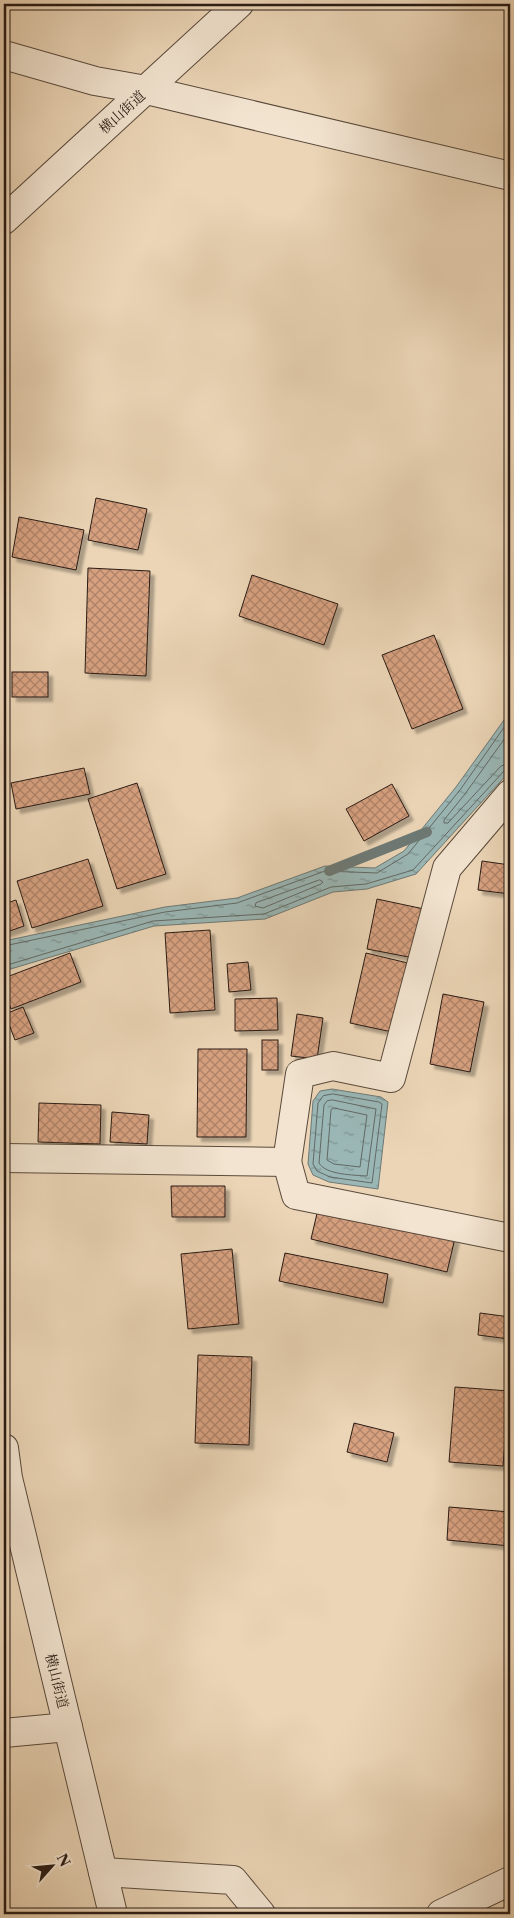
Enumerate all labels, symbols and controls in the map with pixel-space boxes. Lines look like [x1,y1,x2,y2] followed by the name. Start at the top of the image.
[95,87,149,137] street label: 横山街道
[41,1652,73,1710] street label: 横山街道
[28,1840,78,1890] north arrow
[53,1851,74,1870] text: N

